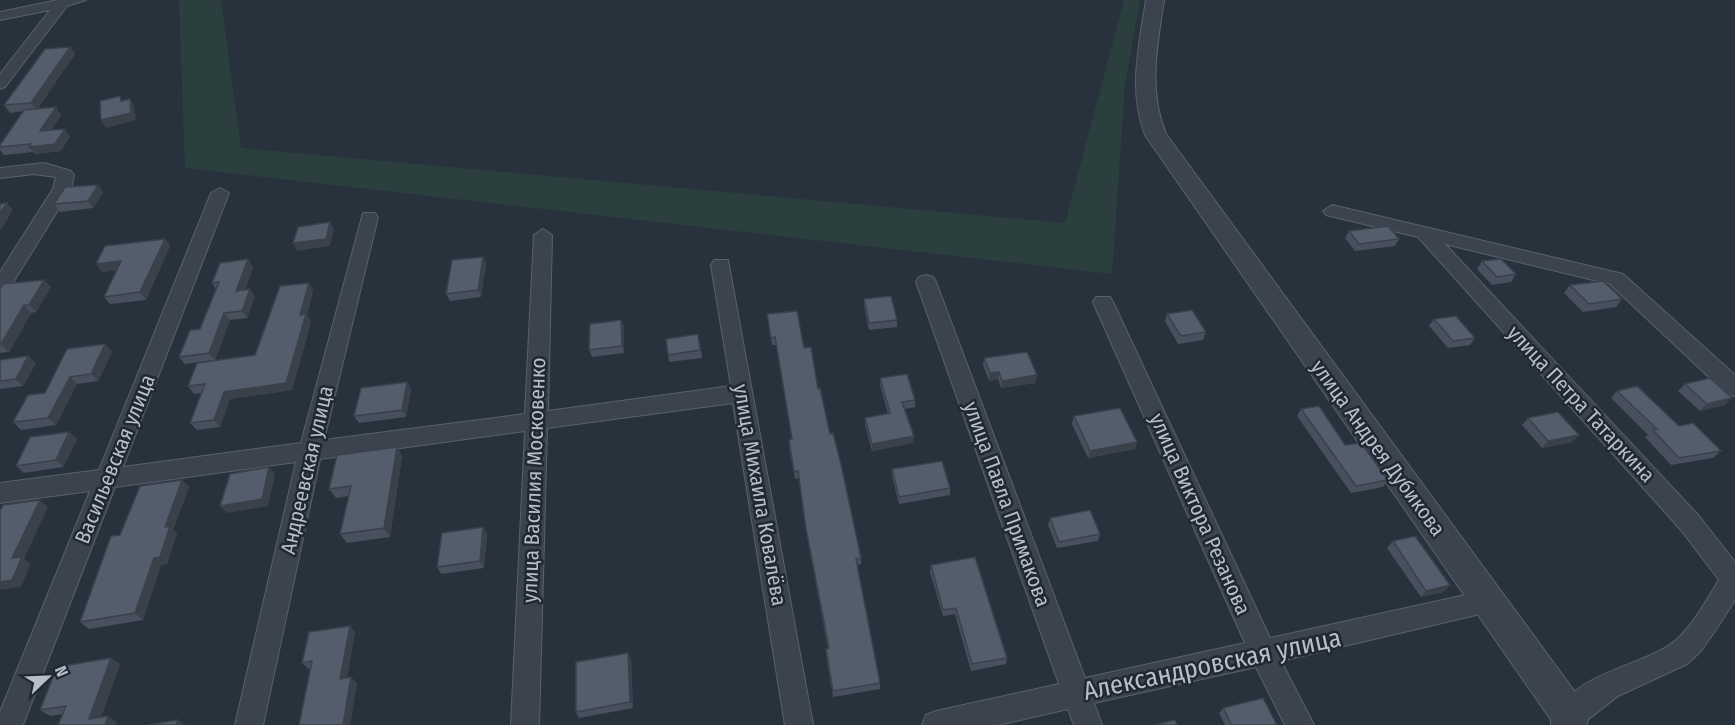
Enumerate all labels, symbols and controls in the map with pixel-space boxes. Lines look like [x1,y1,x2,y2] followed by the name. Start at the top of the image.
[1502,320,1660,488] street label: улица Петра Татаркина
[1305,355,1451,541] street label: улица Андрея Дубикова
[517,357,551,603] street label: улица Василия Московенко
[69,371,161,547] street label: Васильевская улица
[728,382,792,608] street label: улица Михаила Ковалёва
[275,383,339,557] street label: Андреевская улица
[958,398,1056,610] street label: улица Павла Примакова
[1144,409,1256,619] street label: улица Виктора Резанова
[1080,622,1344,707] street label: Александровская улица
[18,647,78,707] north arrow
[51,663,72,679] text: N

